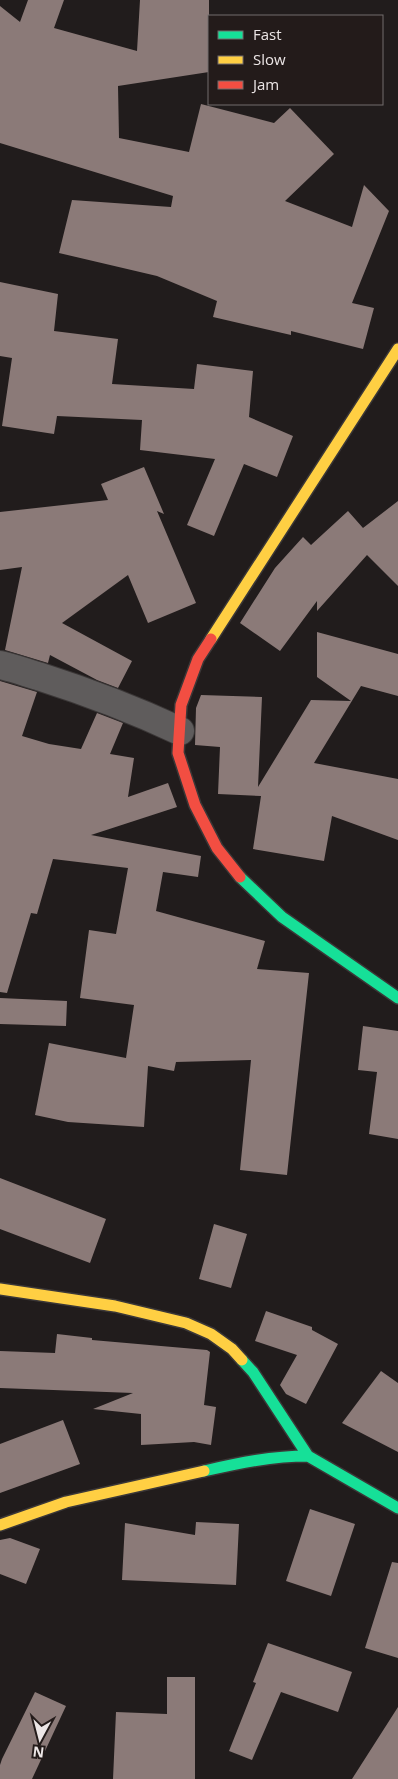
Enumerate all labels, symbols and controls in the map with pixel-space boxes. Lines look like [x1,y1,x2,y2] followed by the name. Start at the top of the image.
[208,15,383,105] legend
[253,24,282,44] text: Fast
[253,49,286,69] text: Slow
[251,74,279,94] text: Jam
[15,1714,65,1764] north arrow
[32,1742,45,1763] text: N

